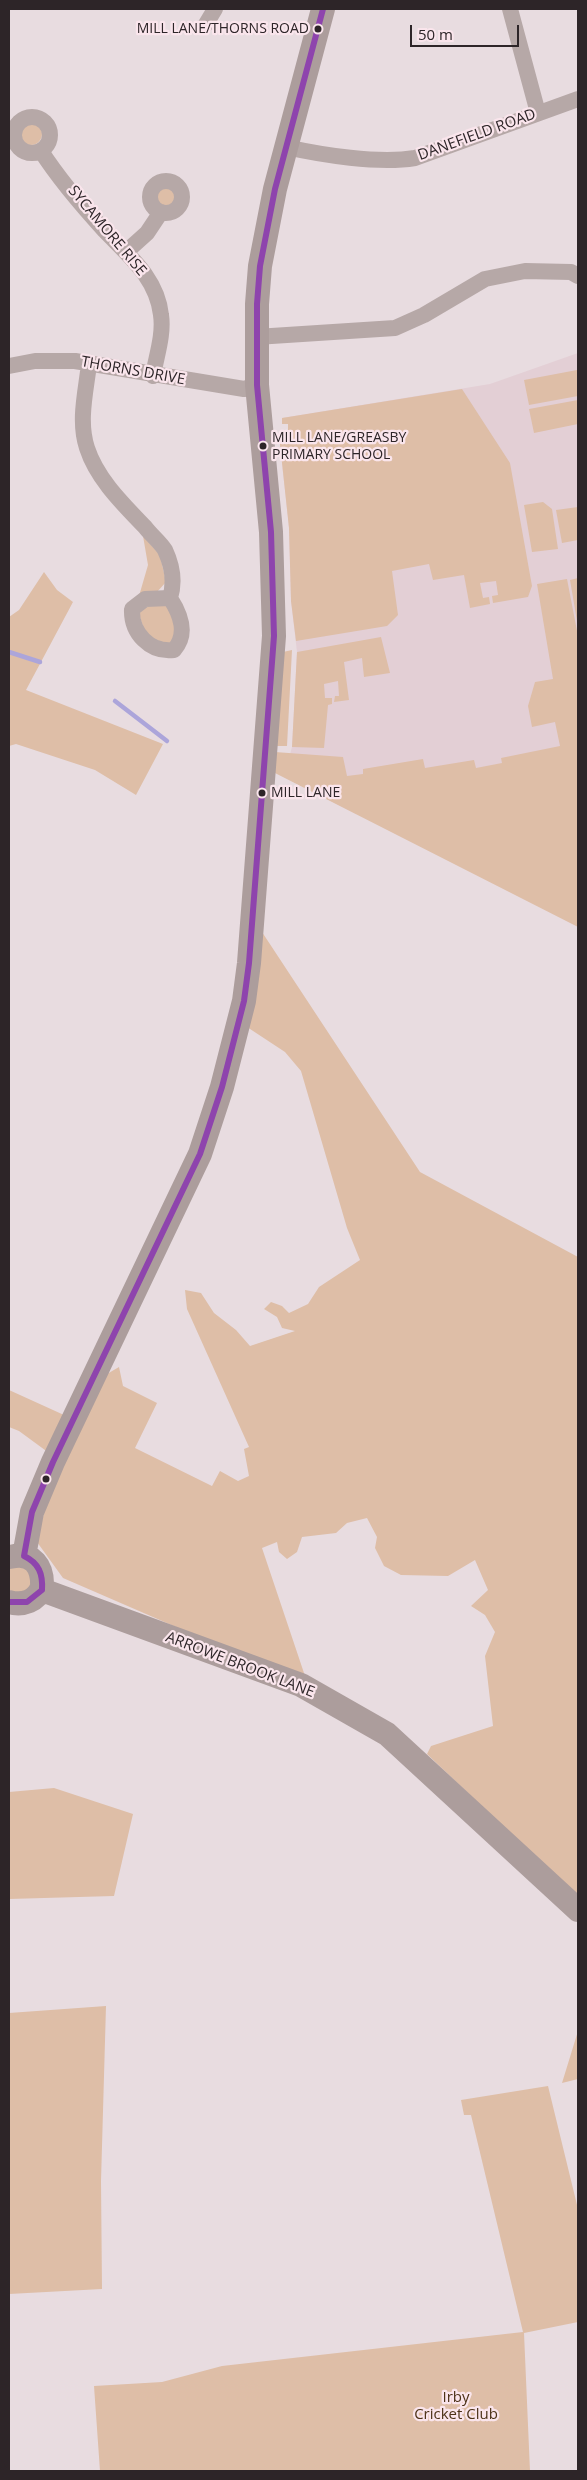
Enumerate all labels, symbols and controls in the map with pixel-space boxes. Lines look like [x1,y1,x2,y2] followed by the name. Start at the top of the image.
[412,15,521,47] scale bar
[137,21,309,37] place label: MILL LANE/THORNS ROAD
[313,24,323,34] marker: MILL LANE/THORNS ROAD
[418,24,453,44] text: 50 m
[416,105,538,165] street label: DANEFIELD ROAD
[64,182,150,280] street label: SYCAMORE RISE
[80,353,186,389] street label: THORNS DRIVE
[272,430,406,462] place label: MILL LANE/GREASBY PRIMARY SCHOOL
[258,441,268,451] marker: MILL LANE/GREASBY PRIMARY SCHOOL
[271,785,340,801] place label: MILL LANE
[257,788,267,798] marker: MILL LANE
[41,1474,51,1484] unlabelled marker
[163,1628,317,1702] street label: ARROWE BROOK LANE
[414,2389,498,2424] park label: Irby Cricket Club

